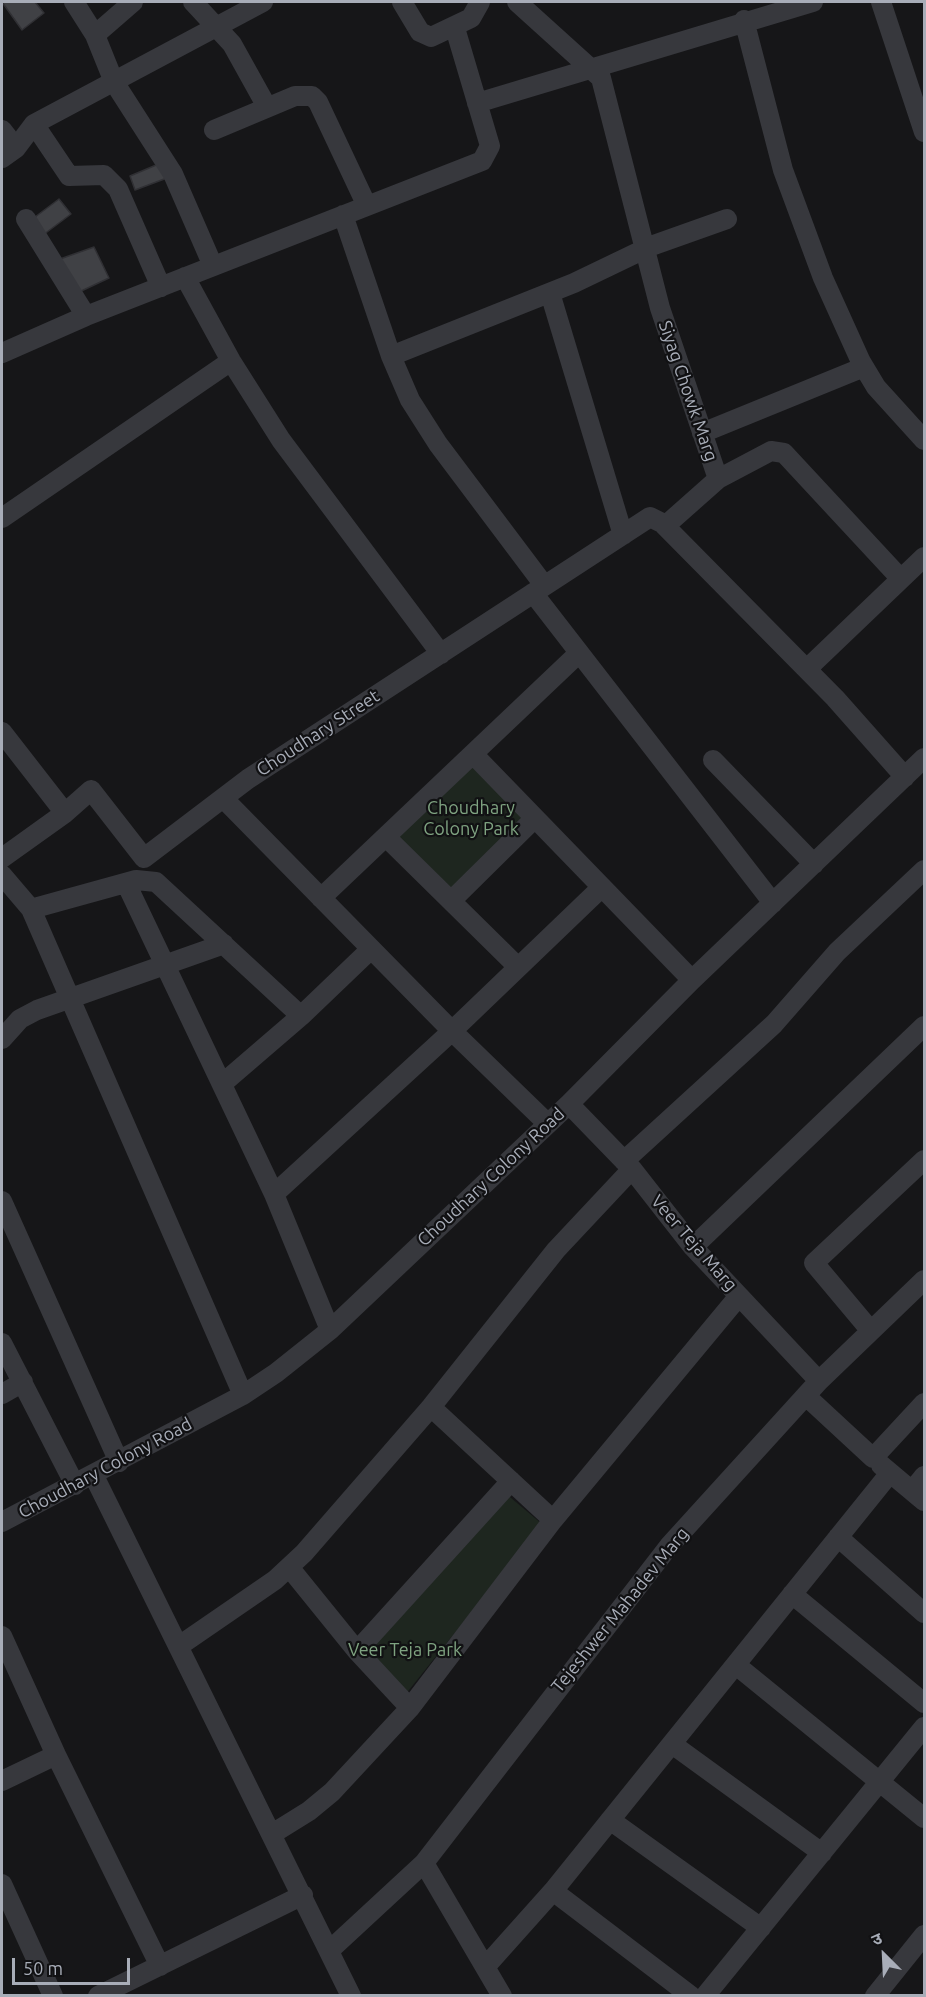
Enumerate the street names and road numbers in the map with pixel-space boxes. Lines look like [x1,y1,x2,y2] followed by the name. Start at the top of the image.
[654,318,722,464] street label: Siyag Chowk Marg
[252,685,384,781] street label: Choudhary Street
[413,1103,569,1251] street label: Choudhary Colony Road
[646,1190,742,1296] street label: Veer Teja Marg
[15,1413,195,1523] street label: Choudhary Colony Road
[547,1523,693,1697] street label: Tejeshwer Mahadev Marg

